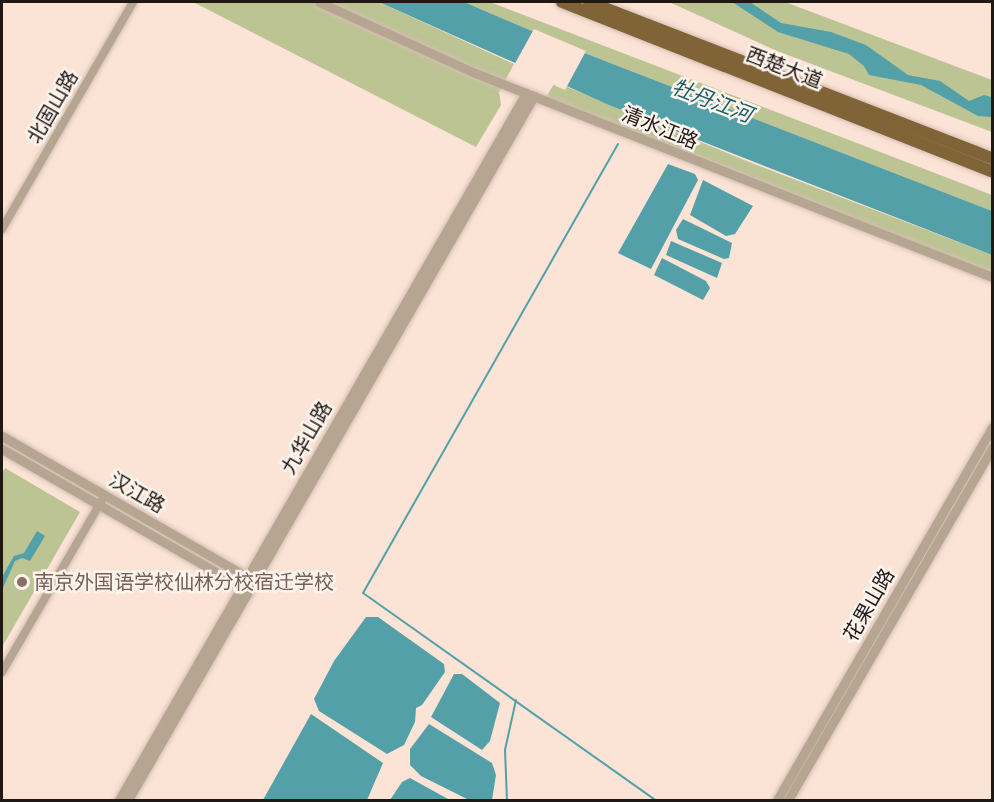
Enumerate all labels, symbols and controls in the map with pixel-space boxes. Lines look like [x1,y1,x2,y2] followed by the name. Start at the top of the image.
[742,42,826,94] street label: 西楚大道
[23,66,83,148] street label: 北固山路
[668,74,756,128] water label: 牡丹江河
[618,102,702,154] street label: 清水江路
[277,397,337,479] street label: 九华山路
[105,468,169,518] street label: 汉江路
[839,564,899,646] street label: 花果山路
[34,570,334,594] place label: 南京外国语学校仙林分校宿迁学校
[15,575,29,589] marker: 南京外国语学校仙林分校宿迁学校

